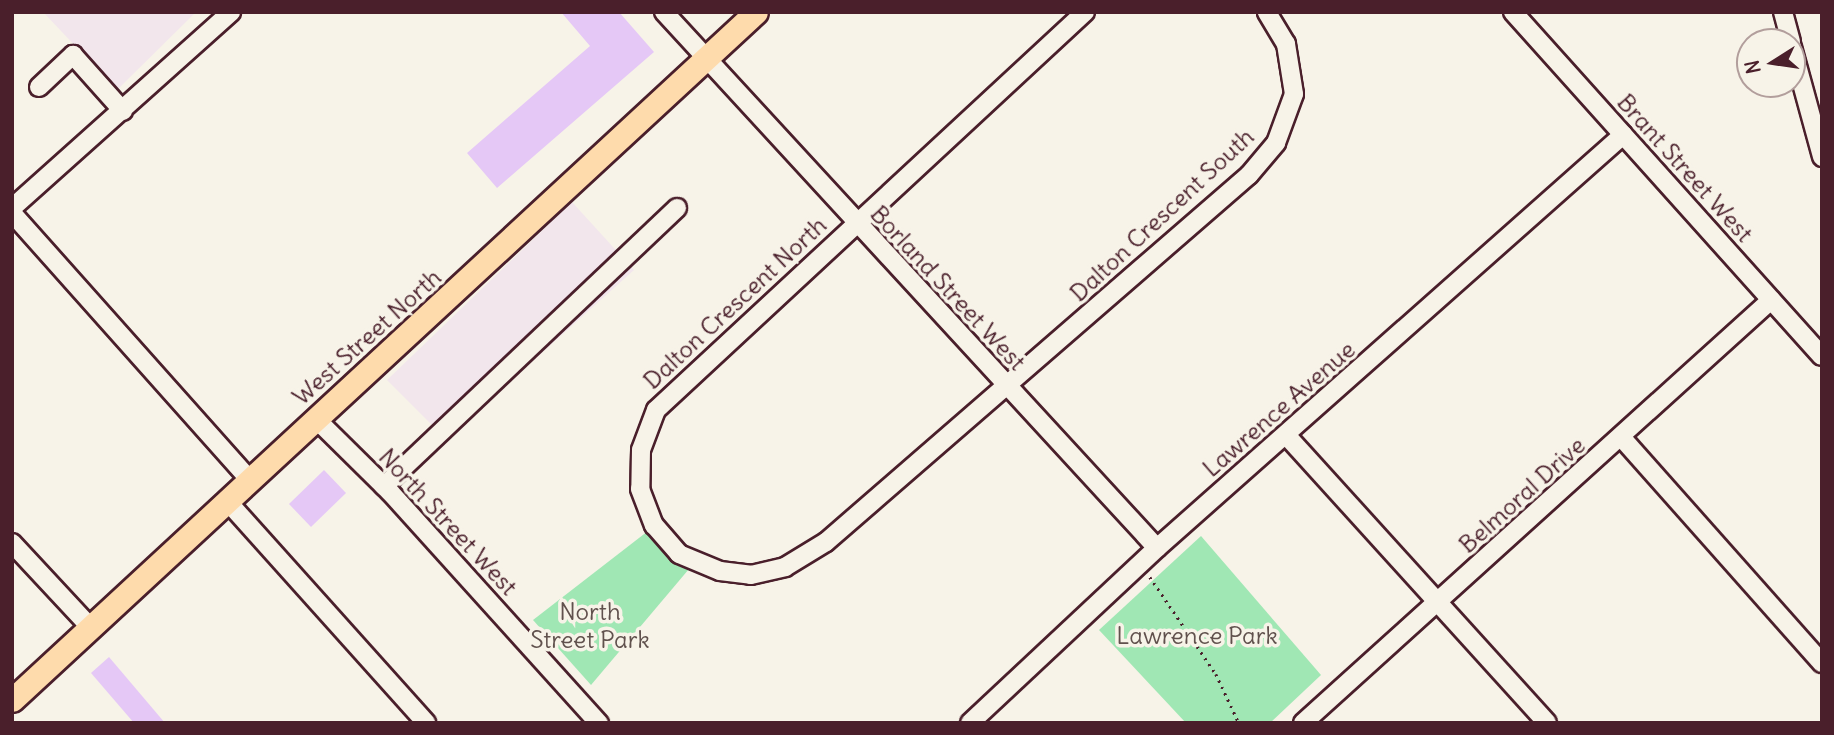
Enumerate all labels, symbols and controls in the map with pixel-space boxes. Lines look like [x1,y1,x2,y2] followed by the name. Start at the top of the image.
[1736,28,1806,98] north arrow
[1739,58,1766,76] text: N
[1611,88,1759,248] street label: Brant Street West
[1064,122,1260,308] street label: Dalton Crescent South
[864,200,1032,376] street label: Borland Street West
[638,211,832,395] street label: Dalton Crescent North
[287,263,447,411] street label: West Street North
[1197,335,1361,483] street label: Lawrence Avenue
[1453,431,1591,559] street label: Belmoral Drive
[373,443,523,601] street label: North Street West
[530,598,650,654] park label: North Street Park
[1116,622,1278,650] park label: Lawrence Park

